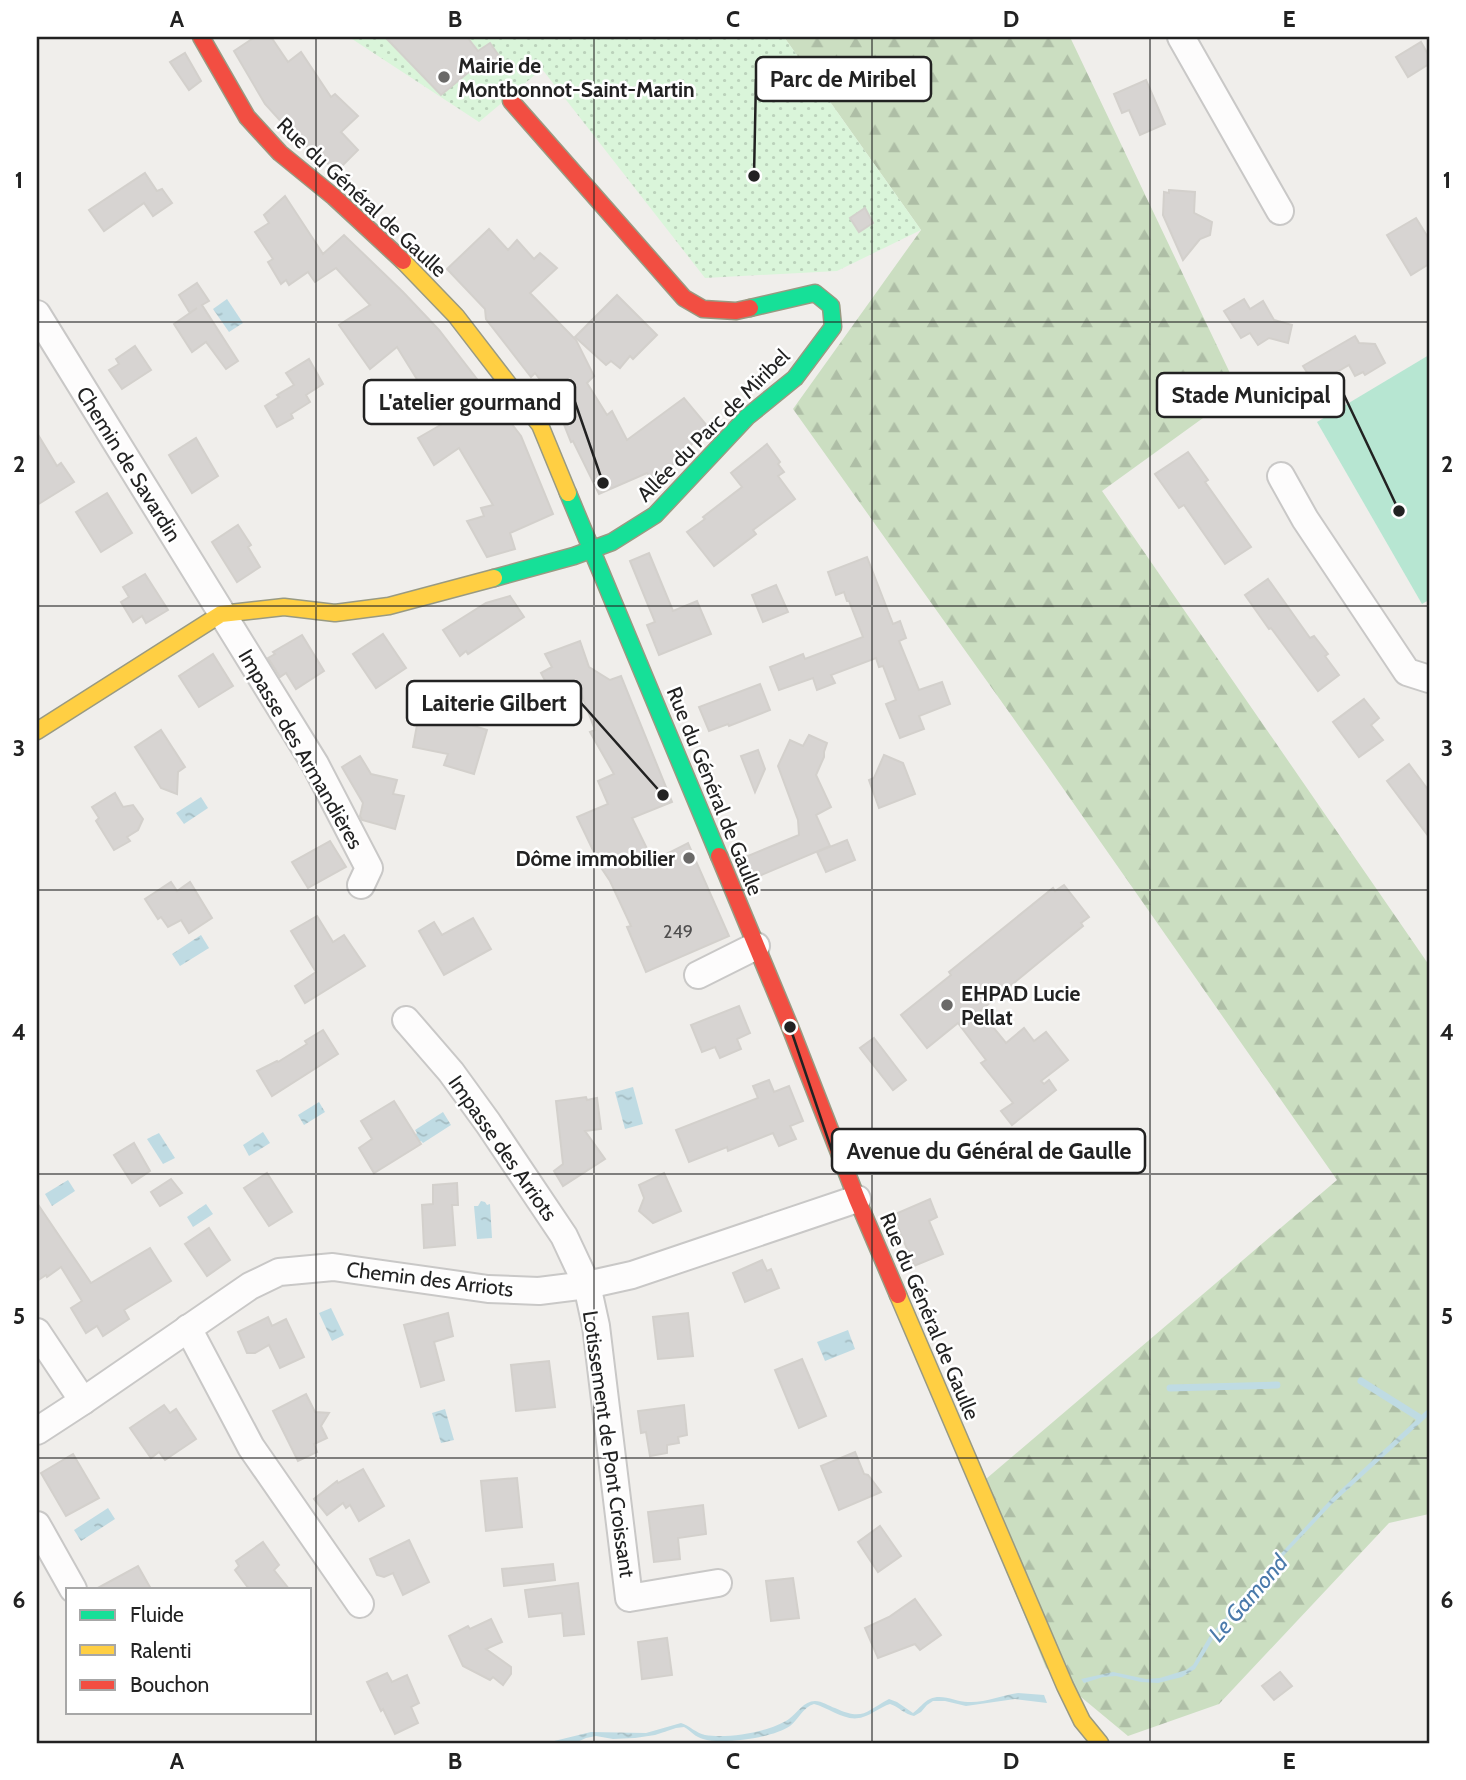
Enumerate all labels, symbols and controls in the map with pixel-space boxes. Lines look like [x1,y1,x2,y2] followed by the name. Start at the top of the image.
[170,5,185,33] text: A
[448,5,462,33] text: B
[726,5,740,33] text: C
[1003,5,1019,33] text: D
[1282,5,1296,33] text: E
[458,53,695,102] place label: Mairie de Montbonnot-Saint-Martin
[756,57,931,101] callout: Parc de Miribel
[770,65,916,93] text: Parc de Miribel
[436,69,452,85] marker: Mairie de Montbonnot-Saint-Martin
[272,112,452,282] street label: Rue du Général de Gaulle
[15,166,23,194] text: 1
[1443,166,1451,194] text: 1
[632,343,795,506] street label: Allée du Parc de Miribel
[1157,373,1344,417] callout: Stade Municipal
[364,380,575,424] callout: L'atelier gourmand
[1171,381,1331,409] text: Stade Municipal
[71,382,187,546] street label: Chemin de Savardin
[379,388,561,416] text: L'atelier gourmand
[13,450,25,478] text: 2
[1441,450,1453,478] text: 2
[234,645,369,854] street label: Impasse des Armandières
[407,681,581,725] callout: Laiterie Gilbert
[662,683,768,899] street label: Rue du Général de Gaulle
[421,689,567,717] text: Laiterie Gilbert
[13,734,25,762] text: 3
[1441,734,1453,762] text: 3
[515,846,675,871] place label: Dôme immobilier
[681,850,697,866] marker: Dôme immobilier
[663,921,693,943] house number: 249
[961,981,1080,1030] place label: EHPAD Lucie Pellat
[939,997,955,1013] marker: EHPAD Lucie Pellat
[12,1018,26,1046] text: 4
[1440,1018,1454,1046] text: 4
[443,1070,563,1226] street label: Impasse des Arriots
[832,1129,1145,1173] callout: Avenue du Général de Gaulle
[847,1137,1132,1165] text: Avenue du Général de Gaulle
[875,1209,985,1424] street label: Rue du Général de Gaulle
[345,1256,515,1302] street label: Chemin des Arriots
[13,1302,25,1330] text: 5
[1441,1302,1453,1330] text: 5
[578,1309,640,1579] street label: Lotissement de Pont Croissant
[1203,1548,1294,1647] water label: Le Gamond
[13,1586,25,1614] text: 6
[1441,1586,1453,1614] text: 6
[66,1588,312,1714] legend
[130,1602,184,1627] text: Fluide
[130,1638,191,1663] text: Ralenti
[130,1672,209,1697] text: Bouchon
[170,1747,185,1775] text: A
[448,1747,462,1775] text: B
[726,1747,740,1775] text: C
[1003,1747,1019,1775] text: D
[1282,1747,1296,1775] text: E

